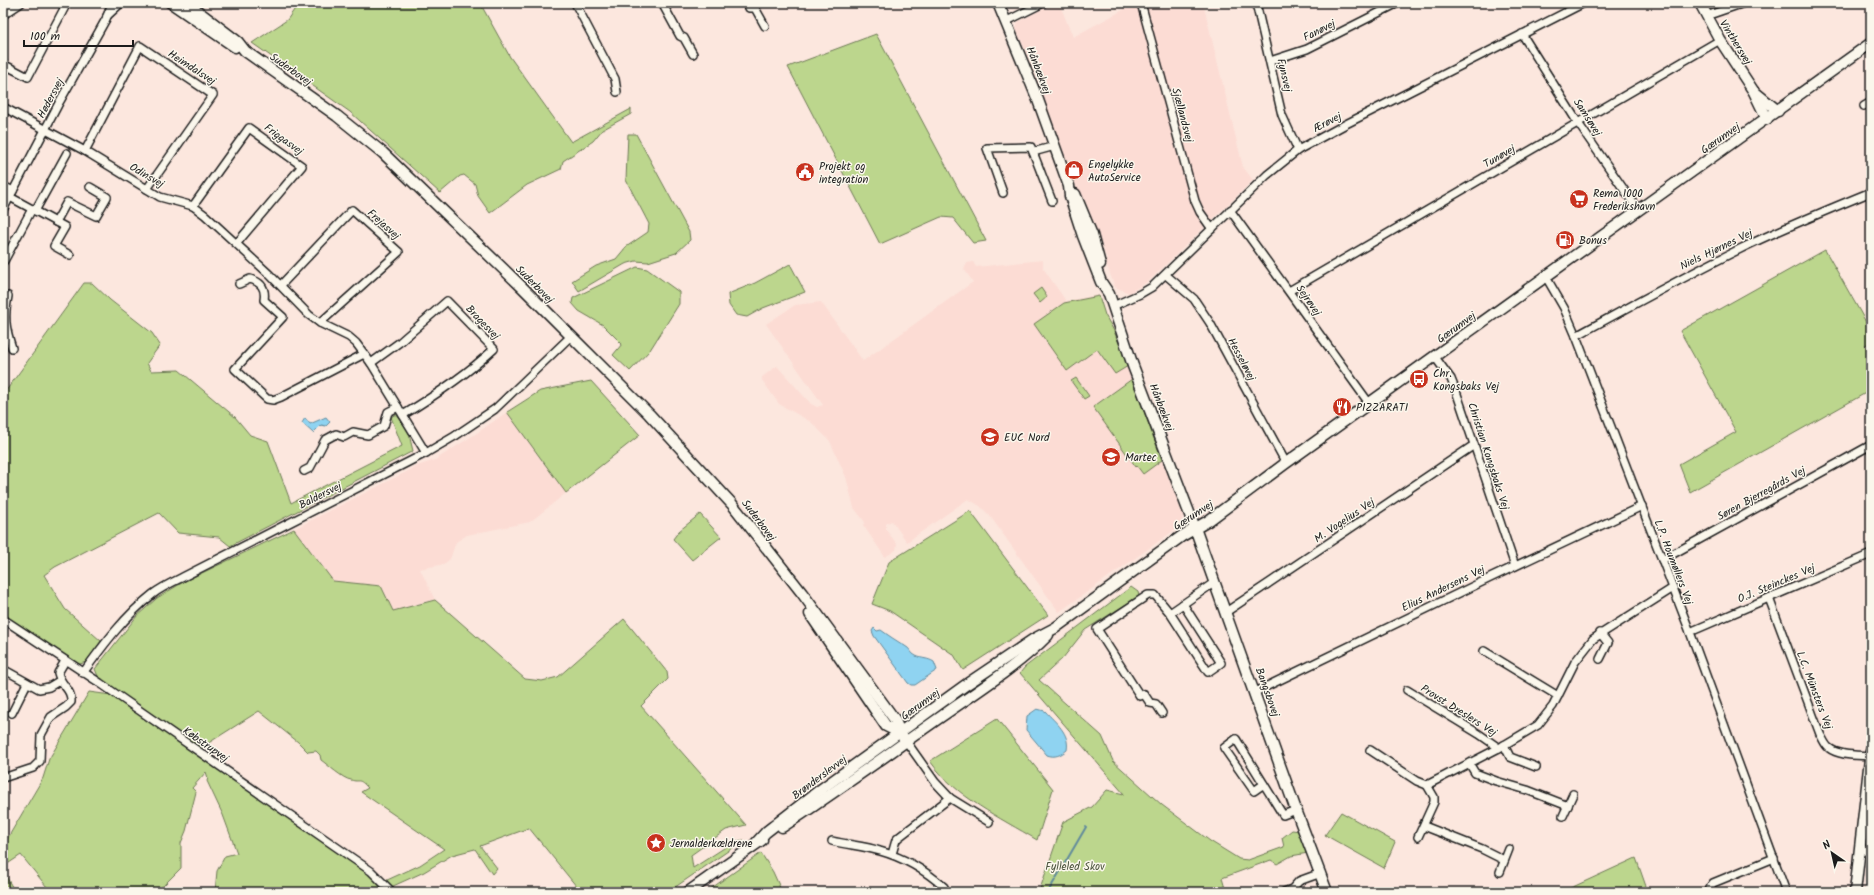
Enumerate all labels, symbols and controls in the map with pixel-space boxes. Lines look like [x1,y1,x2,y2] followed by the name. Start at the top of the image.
[1300,15,1340,47] street label: Fanøvej
[1714,16,1757,70] street label: Vinthersvej
[24,22,133,48] scale bar
[30,27,61,46] text: 100 m
[1021,44,1056,98] street label: Hånbækvej
[164,46,220,91] street label: Heimdalsvej
[265,49,316,92] street label: Suderbovej
[1271,57,1297,95] street label: Fynsvej
[33,74,70,122] street label: Hødersvej
[1166,86,1198,146] street label: Sjællandsvej
[1568,95,1607,141] street label: Samsøvej
[1310,107,1346,138] street label: Ærøvej
[1697,118,1745,159] street label: Gærumvej
[260,119,308,161] street label: Friggasvej
[1480,140,1520,173] street label: Tunøvej
[1088,156,1141,187] place label: Engelykke AutoService
[819,158,869,189] place label: Projekt og integration
[126,159,168,194] street label: Odinsvej
[1063,159,1085,181] shop icon: Engelykke AutoService
[794,161,816,183] public building icon: Projekt og integration
[1593,185,1656,216] place label: Rema 1000 Frederikshavn
[1568,188,1590,210] supermarket icon: Rema 1000 Frederikshavn
[363,205,405,245] street label: Frejasvej
[1677,224,1757,275] street label: Niels Hjørnes Vej
[1554,229,1576,251] fuel station icon: Bonus
[1579,232,1607,250] place label: Bonus
[511,261,559,309] street label: Suderbovej
[1291,281,1326,321] street label: Sejrøvej
[461,301,505,345] street label: Bragesvej
[1433,307,1481,348] street label: Gærumvej
[1222,335,1261,385] street label: Hesseløvej
[1433,365,1500,396] place label: Chr. Kongsbaks Vej
[1408,368,1430,390] bus stop icon: Chr. Kongsbaks Vej
[1144,381,1179,435] street label: Hånbækvej
[1331,396,1353,418] restaurant icon: PIZZARATI
[1356,399,1408,417] place label: PIZZARATI
[1462,400,1514,513] street label: Christian Kongsbaks Vej
[979,426,1001,448] school or university icon: EUC Nord
[1004,429,1050,447] place label: EUC Nord
[1100,446,1122,468] school or university icon: Martec
[1125,449,1157,467] place label: Martec
[1714,461,1810,526] street label: Søren Bjerregårds Vej
[296,477,346,514] street label: Baldersvej
[1311,493,1380,548] street label: M. Vogelius Vej
[1170,495,1218,536] street label: Gærumvej
[736,496,781,546] street label: Suderbovej
[1649,517,1698,609] street label: L.P. Houmøllers Vej
[1735,559,1819,608] street label: O.J. Steinckes Vej
[1399,560,1489,617] street label: Elius Andersens Vej
[1791,649,1838,733] street label: L.C. Münsters Vej
[1250,665,1285,721] street label: Bangsbovej
[1417,680,1501,742] street label: Provst Dreslers Vej
[897,684,945,725] street label: Gærumvej
[179,722,233,768] street label: Købstrupvej
[788,750,852,805] street label: Brønderslevvej
[645,832,667,854] place icon: Jernalderkældrene
[1812,833,1852,873] north arrow
[670,835,753,853] place label: Jernalderkældrene
[1819,836,1835,855] text: N
[1045,858,1105,876] park label: Fylleled Skov

